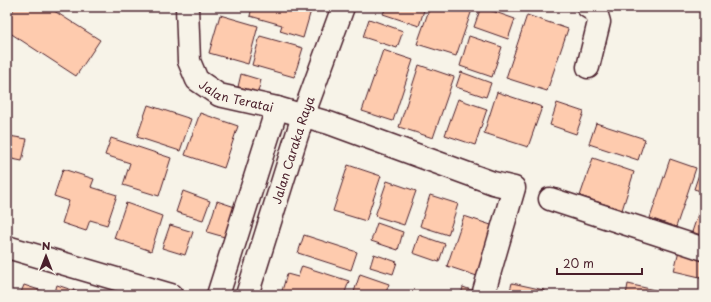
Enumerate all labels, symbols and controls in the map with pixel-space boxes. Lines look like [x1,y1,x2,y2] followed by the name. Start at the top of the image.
[196,75,275,116] street label: Jalan Teratai
[267,93,319,206] street label: Jalan Caraka Raya
[26,236,66,276] north arrow
[42,237,51,254] text: N
[557,250,642,276] scale bar
[563,254,594,272] text: 20 m

